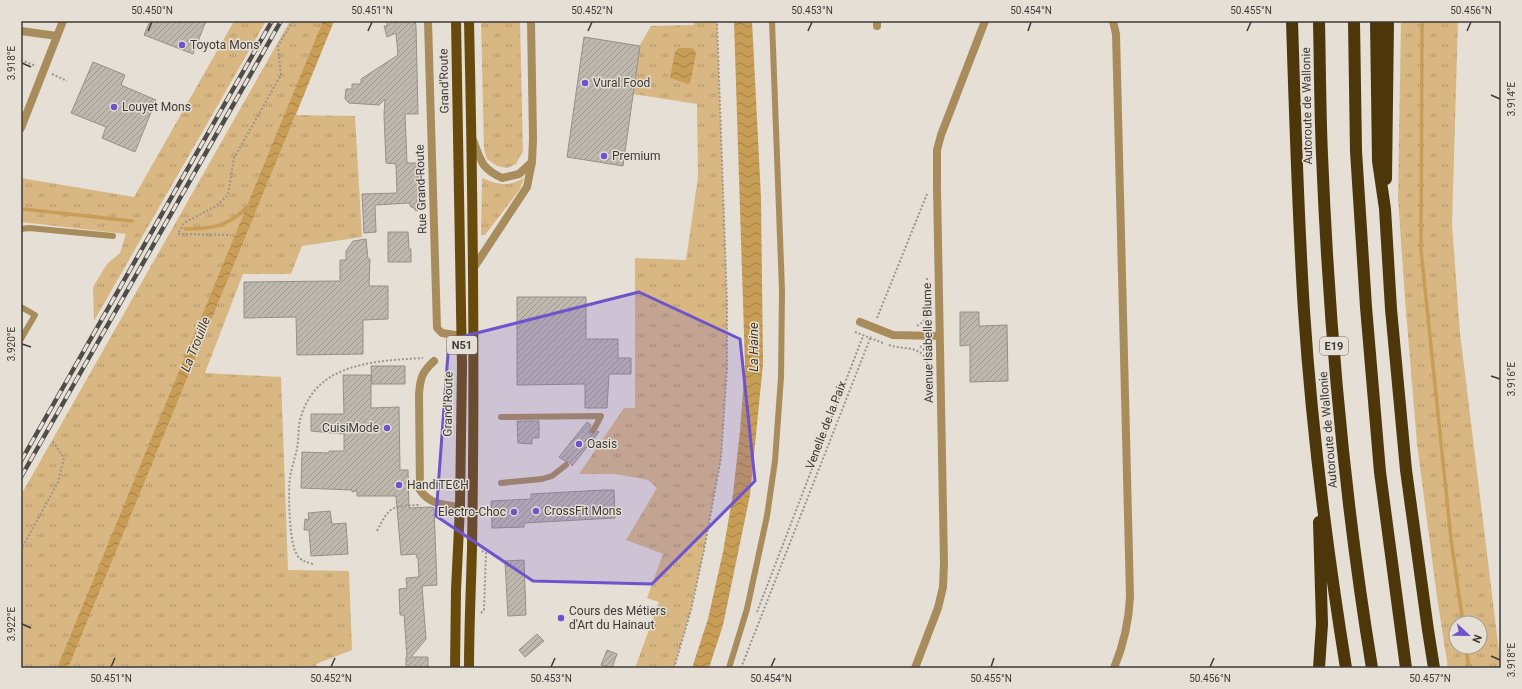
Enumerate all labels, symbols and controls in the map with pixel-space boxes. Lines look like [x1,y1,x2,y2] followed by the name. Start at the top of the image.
[131,5,173,16] text: 50.450°N
[351,5,393,16] text: 50.451°N
[571,5,613,16] text: 50.452°N
[791,5,833,16] text: 50.453°N
[1010,5,1052,16] text: 50.454°N
[1230,5,1272,16] text: 50.455°N
[1450,5,1492,16] text: 50.456°N
[190,38,259,52] place label: Toyota Mons
[177,40,187,50] marker: Toyota Mons
[6,45,17,80] text: 3.918°E
[1299,47,1315,165] street label: Autoroute de Wallonie
[436,48,452,114] street label: Grand'Route
[593,76,650,90] place label: Vural Food
[580,78,590,88] marker: Vural Food
[1506,81,1517,116] text: 3.914°E
[122,100,191,114] place label: Louyet Mons
[109,102,119,112] marker: Louyet Mons
[412,144,430,234] street label: Rue Grand-Route
[612,149,660,163] place label: Premium
[599,151,609,161] marker: Premium
[920,283,936,403] street label: Avenue Isabelle Blume
[178,314,213,374] water label: La Trouille
[746,322,761,372] water label: La Haine
[6,326,17,361] text: 3.920°E
[447,336,477,354] road number: N51
[1320,337,1348,355] road number: E19
[1506,361,1517,396] text: 3.916°E
[440,371,456,437] street label: Grand'Route
[1316,371,1340,489] street label: Autoroute de Wallonie
[803,379,849,471] street label: Venelle de la Paix
[322,421,379,435] place label: CuisiMode
[382,423,392,433] marker: CuisiMode
[587,437,617,451] place label: Oasis
[574,439,584,449] marker: Oasis
[407,478,469,492] place label: HandiTECH
[394,480,404,490] marker: HandiTECH
[544,504,622,518] place label: CrossFit Mons
[438,505,506,519] place label: Electro-Choc
[531,506,541,516] marker: CrossFit Mons
[509,507,519,517] marker: Electro-Choc
[569,604,666,632] place label: Cours des Métiers d'Art du Hainaut
[6,606,17,641] text: 3.922°E
[556,613,566,623] marker: Cours des Métiers d'Art du Hainaut
[1448,615,1488,655] north arrow
[1469,633,1484,645] text: N
[1506,642,1517,677] text: 3.918°E
[90,673,132,684] text: 50.451°N
[310,673,352,684] text: 50.452°N
[530,673,572,684] text: 50.453°N
[750,673,792,684] text: 50.454°N
[970,673,1012,684] text: 50.455°N
[1189,673,1231,684] text: 50.456°N
[1409,673,1451,684] text: 50.457°N

